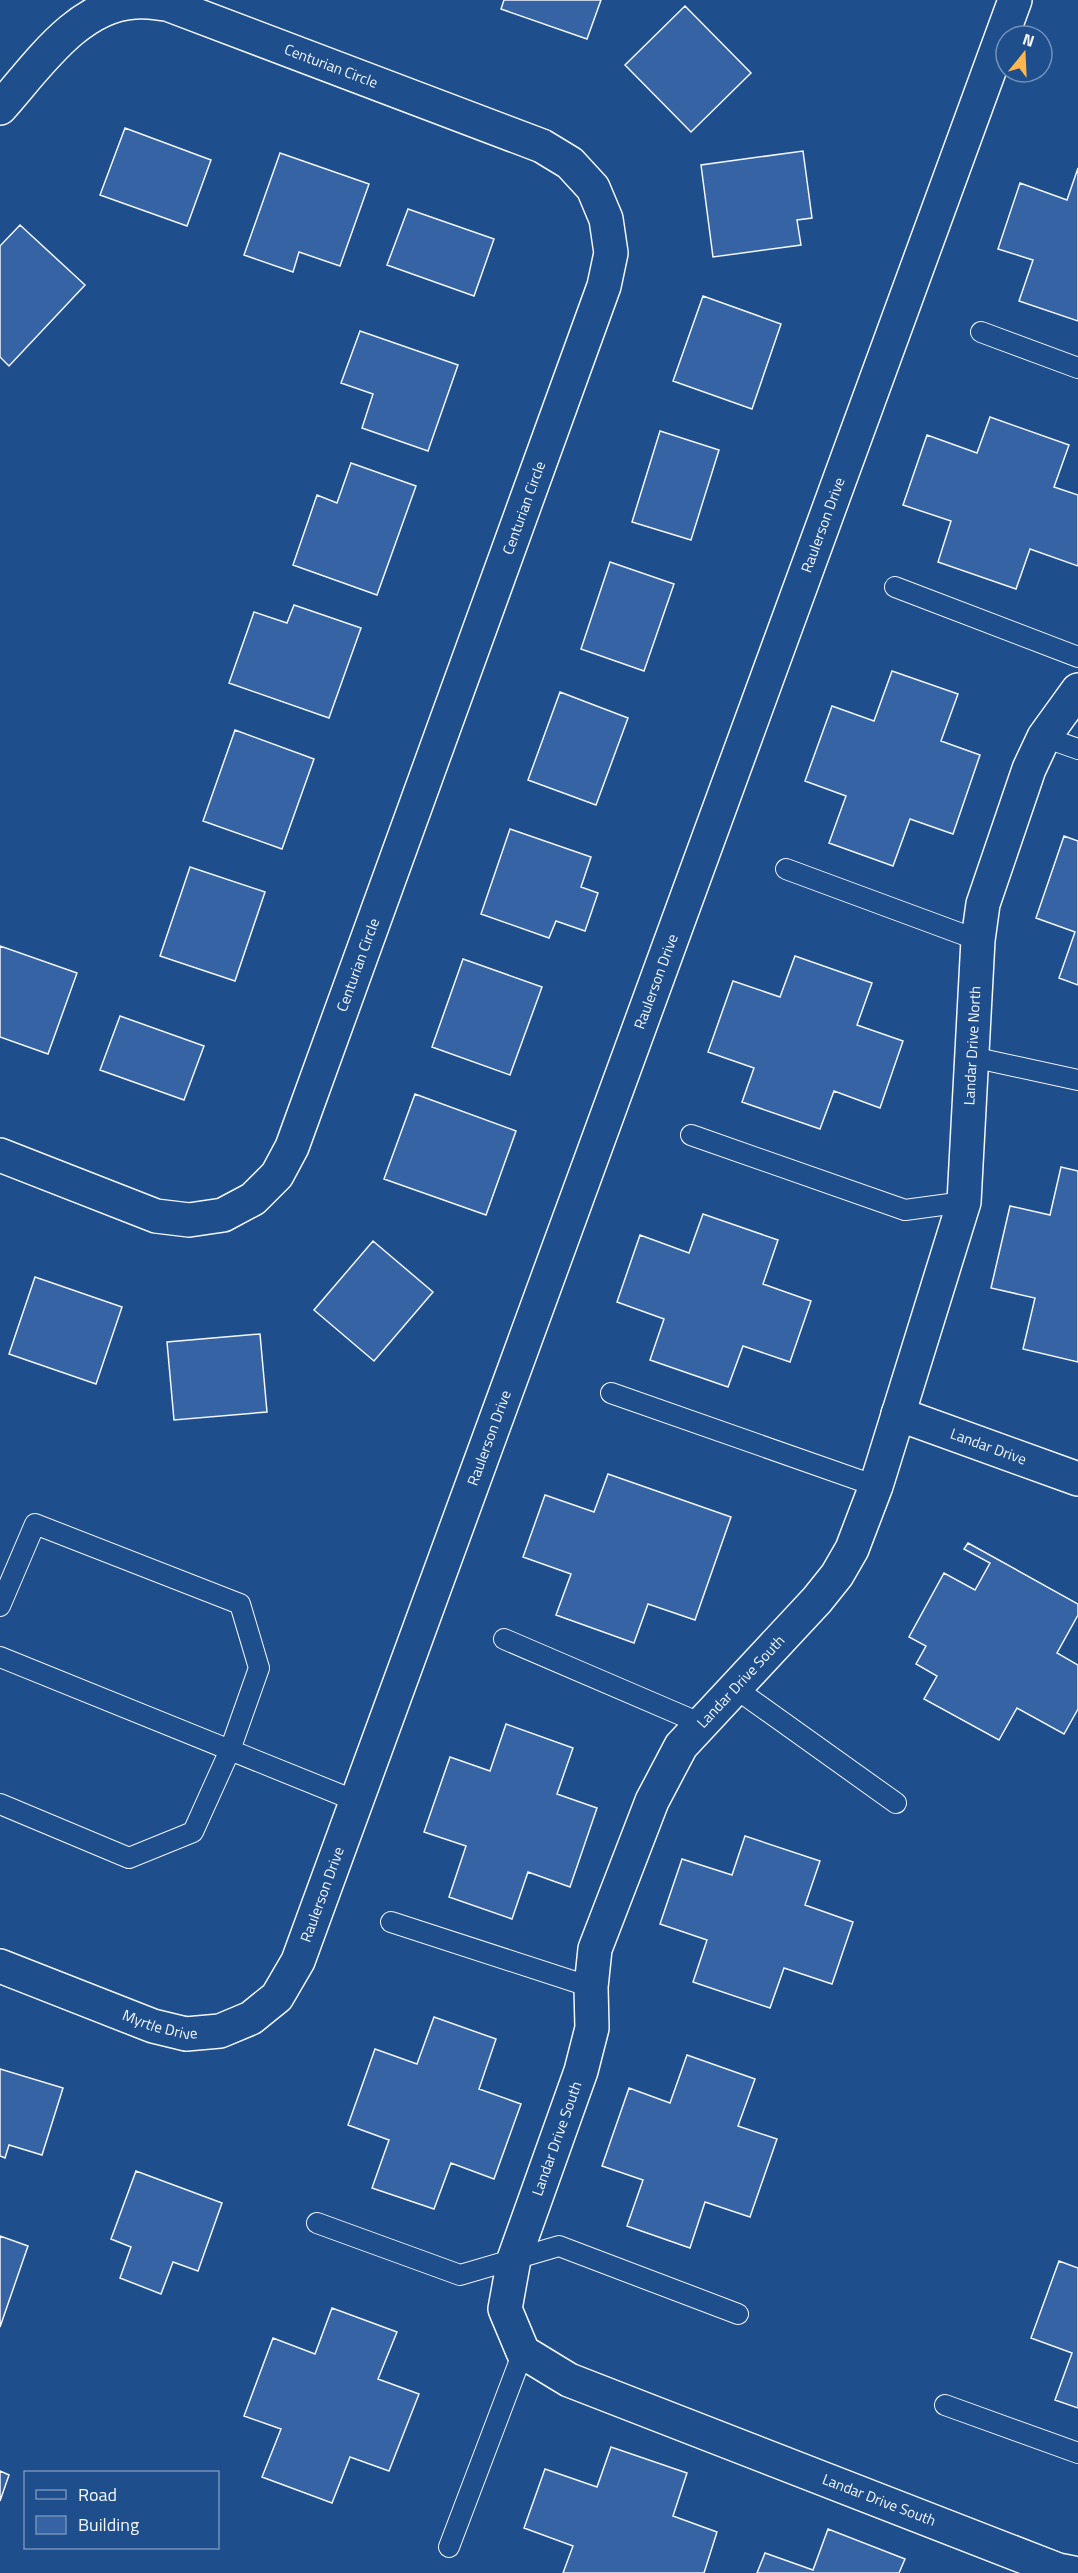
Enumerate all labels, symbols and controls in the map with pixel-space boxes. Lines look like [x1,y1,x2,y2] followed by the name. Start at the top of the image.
[994,24,1054,84] north arrow
[1020,27,1038,53] text: N
[281,37,381,94] street label: Centurian Circle
[496,458,551,558] street label: Centurian Circle
[795,474,851,576] street label: Raulerson Drive
[330,915,385,1015] street label: Centurian Circle
[628,930,684,1032] street label: Raulerson Drive
[957,985,987,1106] street label: Landar Drive North
[461,1387,517,1489] street label: Raulerson Drive
[947,1422,1030,1470] street label: Landar Drive
[691,1630,790,1733] street label: Landar Drive South
[294,1843,350,1945] street label: Raulerson Drive
[119,2003,198,2045] street label: Myrtle Drive
[525,2078,587,2199] street label: Landar Drive South
[819,2467,939,2532] street label: Landar Drive South
[24,2471,219,2549] legend
[78,2481,117,2508] text: Road
[78,2511,139,2538] text: Building

